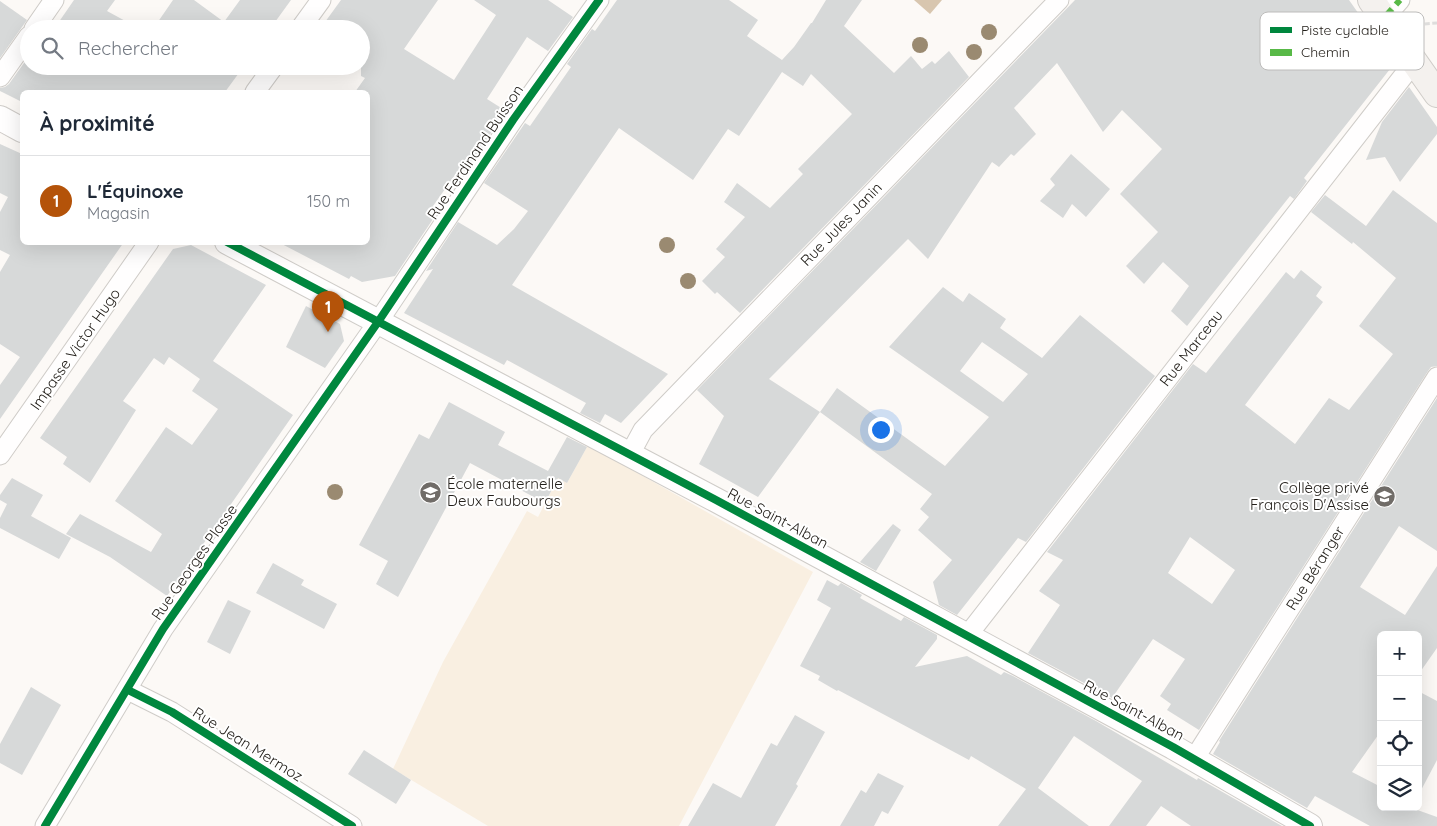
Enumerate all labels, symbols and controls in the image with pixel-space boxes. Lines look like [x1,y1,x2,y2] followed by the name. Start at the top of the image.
[1260,12,1424,70] legend
[20,20,370,75] search box
[1301,21,1389,39] text: Piste cyclable
[38,34,66,62] icon: search
[78,36,178,60] text: Rechercher
[1301,43,1350,61] text: Chemin
[423,81,527,223] street label: Rue Ferdinand Buisson
[40,110,155,136] text: À proximité
[796,178,886,270] street label: Rue Jules Janin
[87,179,184,203] text: L'Équinoxe
[53,191,59,211] text: 1
[307,191,350,211] text: 150 m
[87,203,150,223] text: Magasin
[26,284,124,414] street label: Impasse Victor Hugo
[312,291,344,332] pin: 1
[1155,306,1227,390] street label: Rue Marceau
[868,417,894,443] your location
[447,474,563,510] place label: École maternelle Deux Faubourgs
[1250,478,1369,514] place label: Collège privé François D'Assise
[419,480,443,504] school or university icon: École maternelle Deux Faubourgs
[724,483,832,553] street label: Rue Saint-Alban
[1373,484,1397,508] school or university icon: Collège privé François D'Assise
[147,500,241,624] street label: Rue Georges Plasse
[1282,522,1349,614] street label: Rue Béranger
[1377,631,1422,811] map controls
[1377,631,1422,676] button: +
[1080,675,1188,745] street label: Rue Saint-Alban
[1377,676,1422,721] button: −
[189,702,307,786] street label: Rue Jean Mermoz
[1377,721,1422,766] button: locate
[1377,766,1422,811] button: layers

